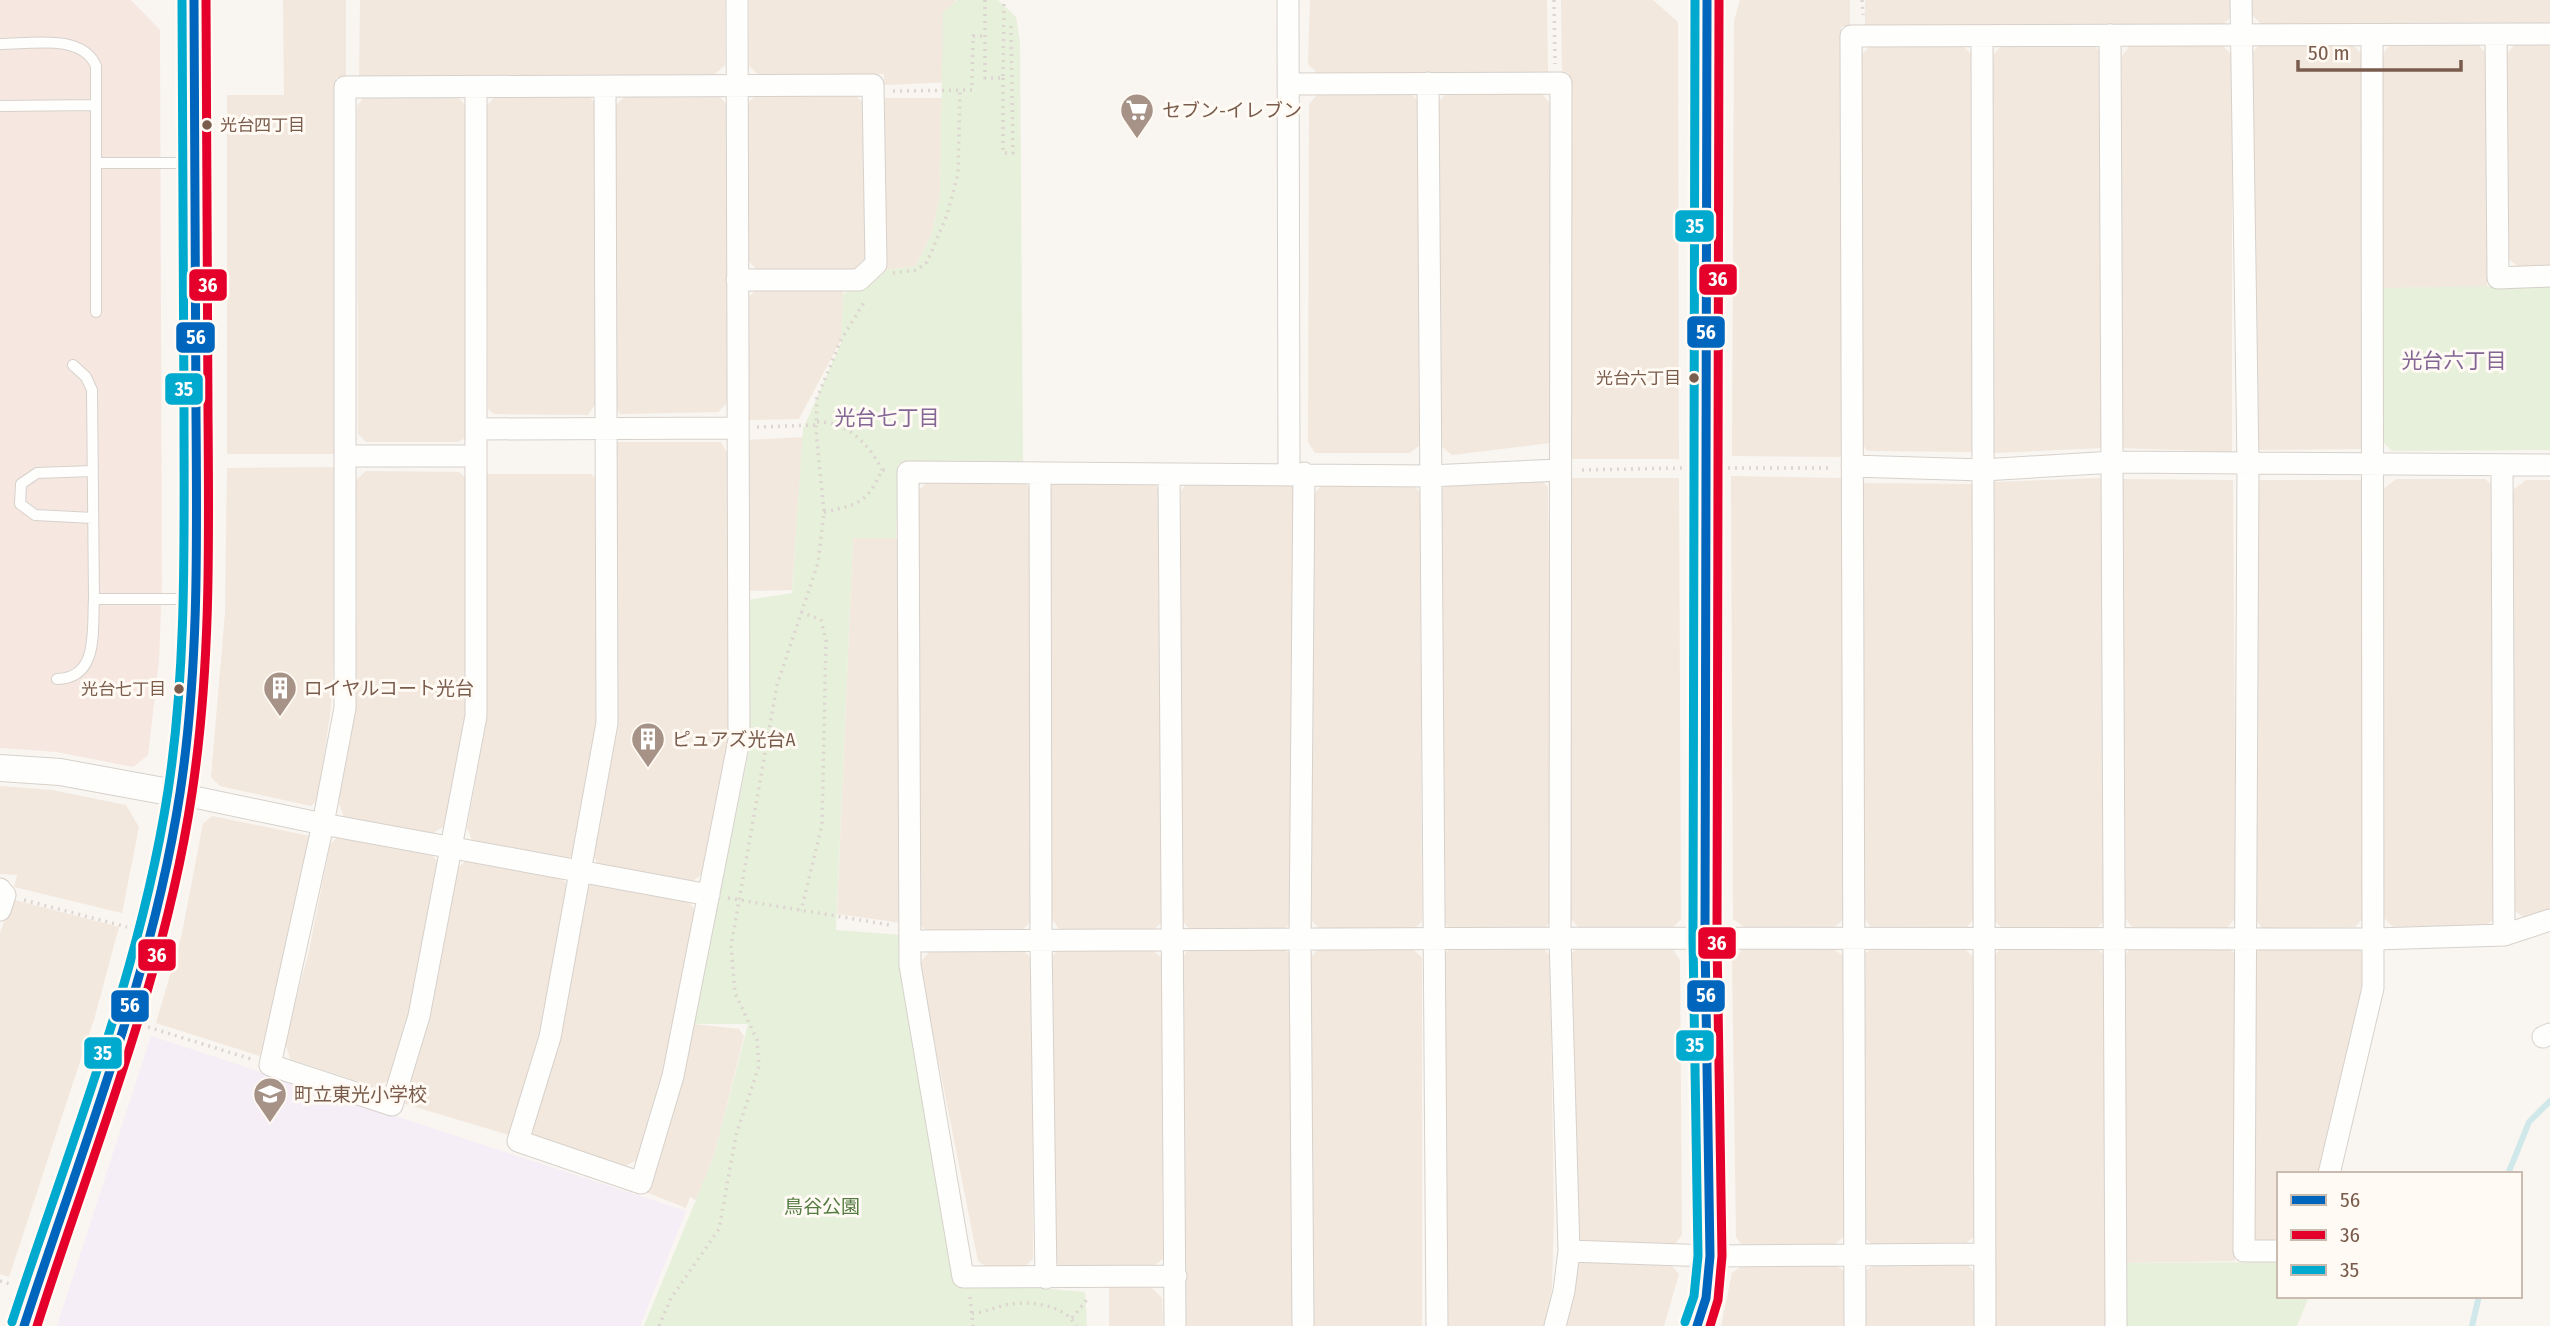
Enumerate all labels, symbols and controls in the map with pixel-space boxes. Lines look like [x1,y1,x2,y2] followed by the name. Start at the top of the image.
[2298,28,2461,72] scale bar
[2308,40,2350,66] text: 50 m
[1118,91,1156,140] supermarket icon: セブン-イレブン
[1162,99,1302,122] place label: セブン-イレブン
[220,115,305,136] place label: 光台四丁目
[200,118,214,132] marker: 光台四丁目
[1674,209,1715,243] line badge: 35
[1685,215,1704,238] text: 35
[1698,263,1738,296] line badge: 36
[188,268,228,302] line badge: 36
[1708,268,1728,291] text: 36
[198,274,218,297] text: 36
[1686,315,1726,349] line badge: 56
[175,321,216,354] line badge: 56
[1696,321,1716,344] text: 56
[186,326,206,349] text: 56
[2402,348,2507,374] district label: 光台六丁目
[1596,368,1681,389] place label: 光台六丁目
[1687,371,1701,385] marker: 光台六丁目
[164,372,204,406] line badge: 35
[174,378,193,401] text: 35
[835,405,940,431] district label: 光台七丁目
[261,669,299,718] building icon: ロイヤルコート光台
[304,677,474,700] place label: ロイヤルコート光台
[81,679,166,700] place label: 光台七丁目
[172,682,186,696] marker: 光台七丁目
[629,720,667,769] building icon: ピュアズ光台A
[672,728,796,751] place label: ピュアズ光台A
[1697,926,1737,960] line badge: 36
[1707,932,1727,955] text: 36
[137,938,177,972] line badge: 36
[147,944,167,967] text: 36
[1686,979,1726,1013] line badge: 56
[1696,984,1716,1007] text: 56
[110,989,150,1023] line badge: 56
[120,994,140,1017] text: 56
[1675,1029,1715,1062] line badge: 35
[1685,1034,1704,1057] text: 35
[83,1036,123,1070] line badge: 35
[93,1042,112,1065] text: 35
[251,1075,289,1124] school or university icon: 町立東光小学校
[294,1083,427,1106] place label: 町立東光小学校
[2277,1172,2522,1298] legend
[2340,1187,2360,1213] text: 56
[784,1195,860,1218] park label: 鳥谷公園
[2340,1222,2360,1248] text: 36
[2340,1257,2359,1283] text: 35

